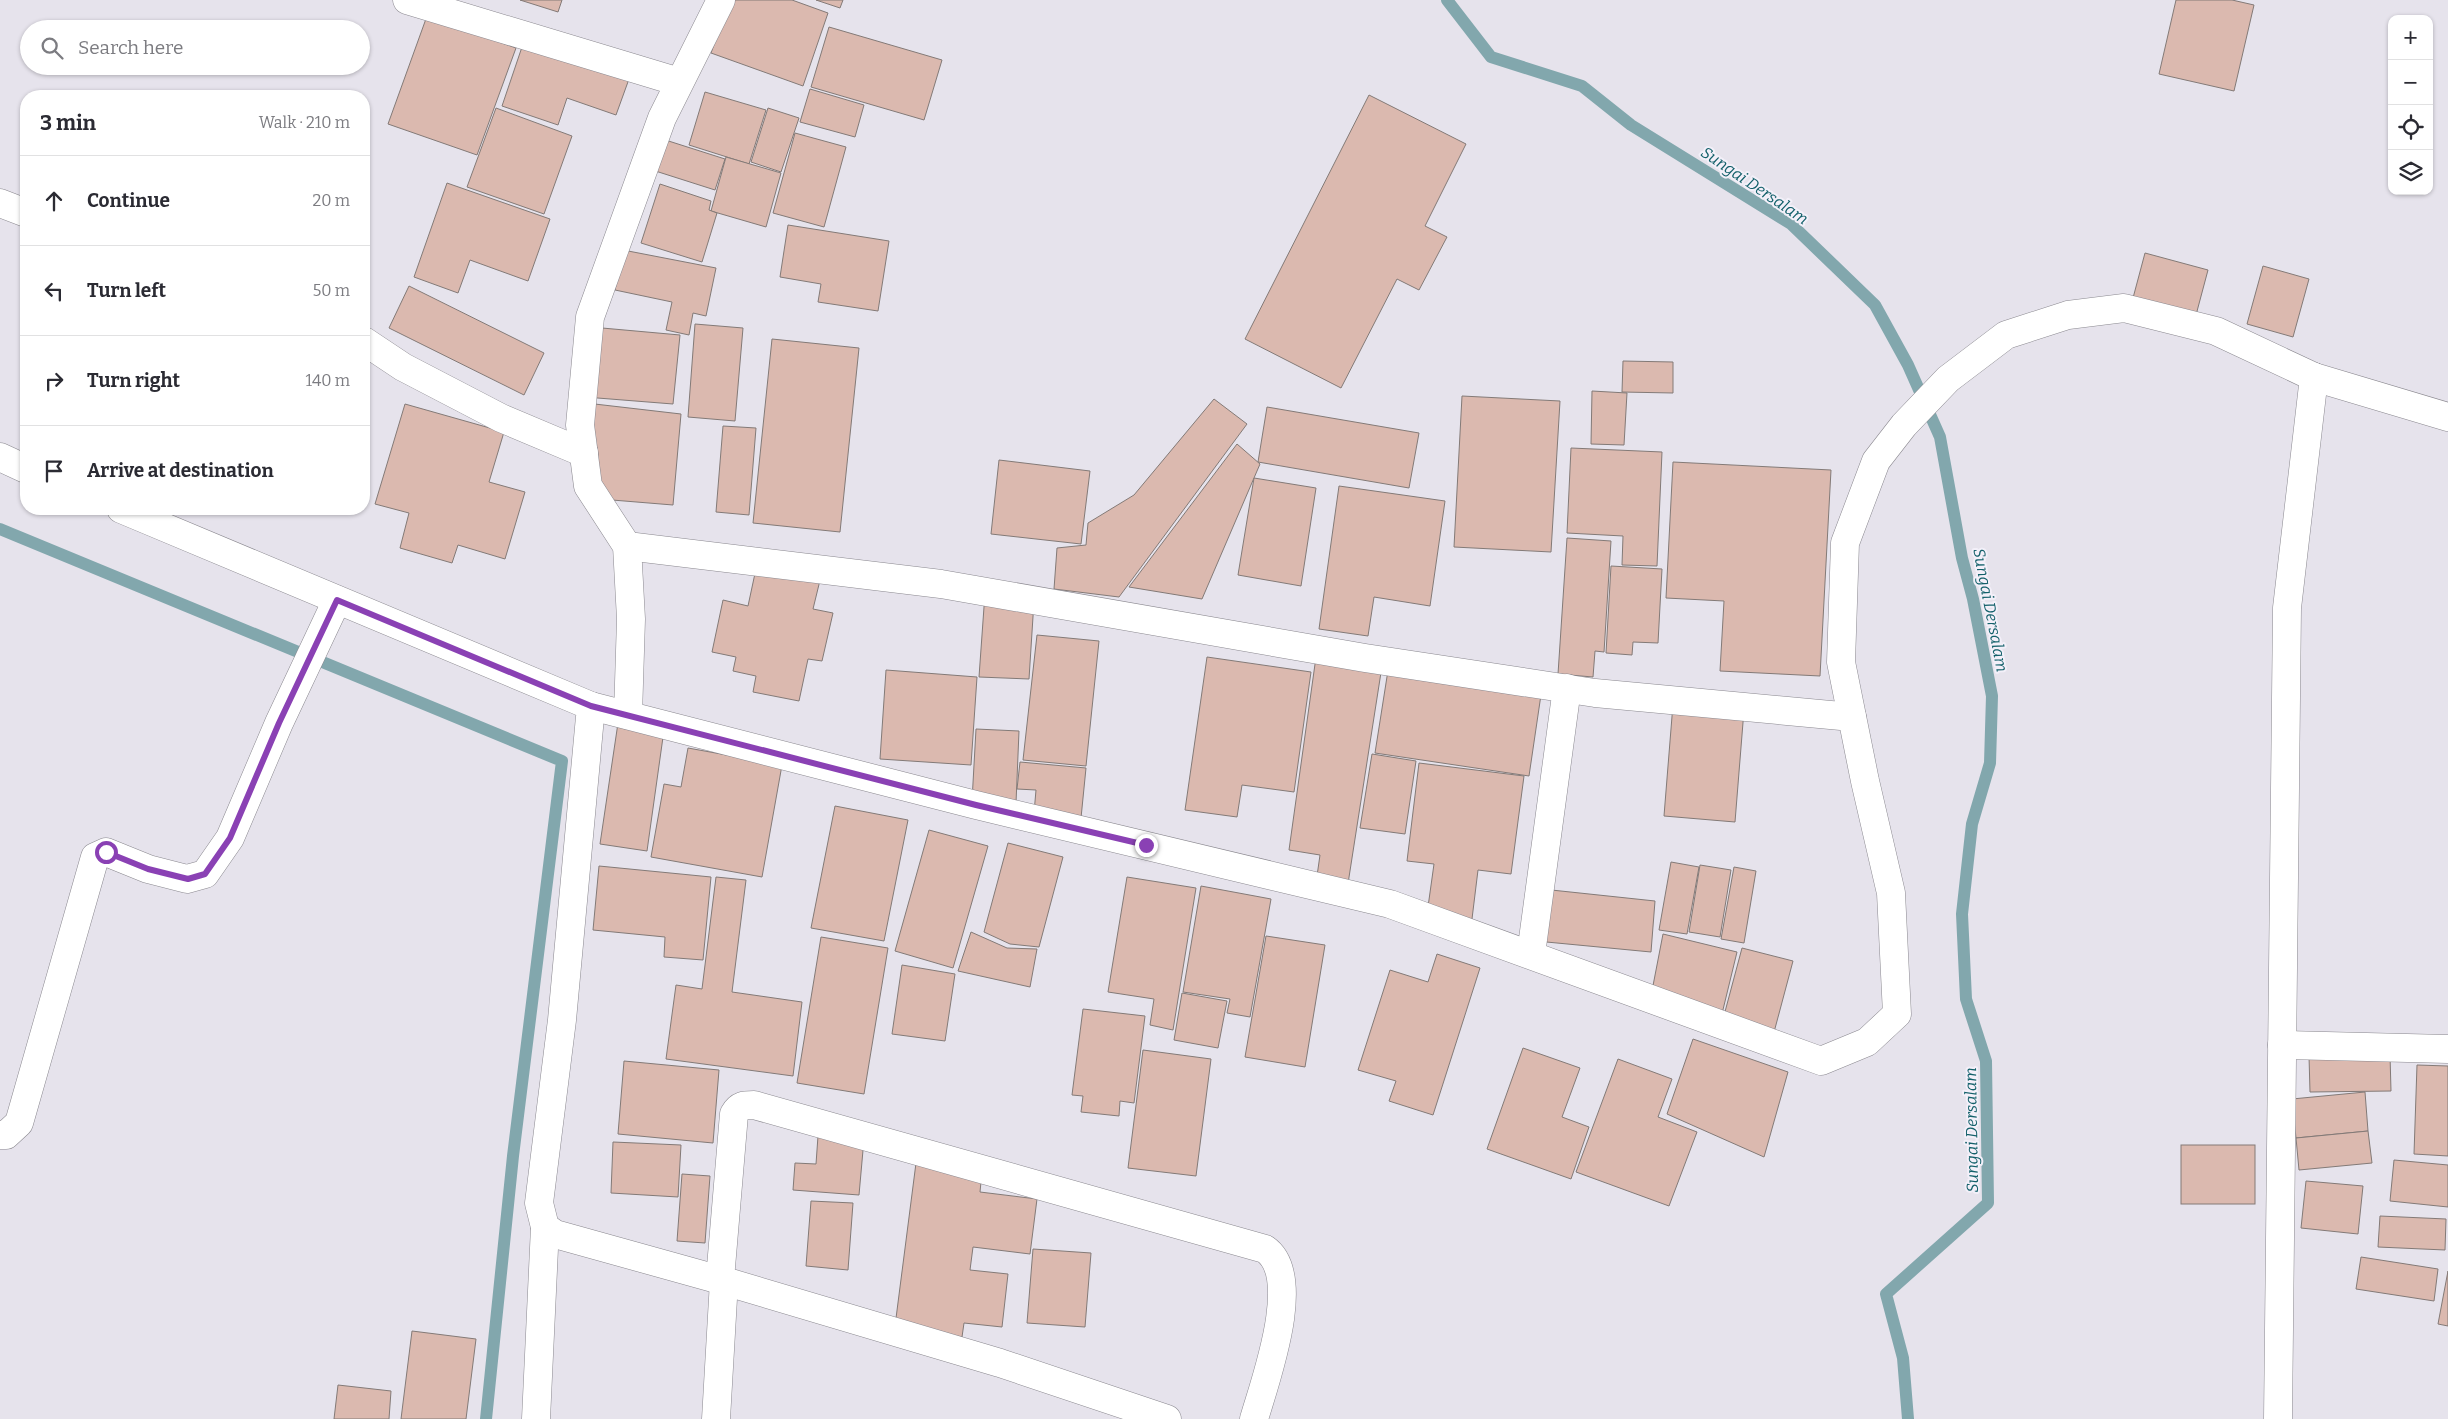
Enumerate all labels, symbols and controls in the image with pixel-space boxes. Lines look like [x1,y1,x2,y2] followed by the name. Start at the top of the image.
[2388,15,2433,195] map controls
[2388,15,2433,60] button: +
[20,20,370,75] search box
[38,34,66,62] icon: search
[78,36,183,59] text: Search here
[2388,60,2433,105] button: −
[2388,105,2433,150] button: locate
[40,110,96,136] text: 3 min
[259,113,350,132] text: Walk · 210 m
[1697,142,1812,228] water label: Sungai Dersalam
[2388,150,2433,195] button: layers
[40,187,68,215] icon: ahead
[87,189,170,212] text: Continue
[313,191,350,210] text: 20 m
[40,277,68,305] icon: left
[87,279,166,302] text: Turn left
[313,281,350,300] text: 50 m
[40,367,68,395] icon: right
[87,369,180,392] text: Turn right
[305,371,350,390] text: 140 m
[40,457,68,485] icon: arrive
[87,459,274,482] text: Arrive at destination
[1969,547,2012,673] water label: Sungai Dersalam
[1135,834,1158,857] route end
[95,841,118,864] route start
[1961,1067,1982,1193] water label: Sungai Dersalam

